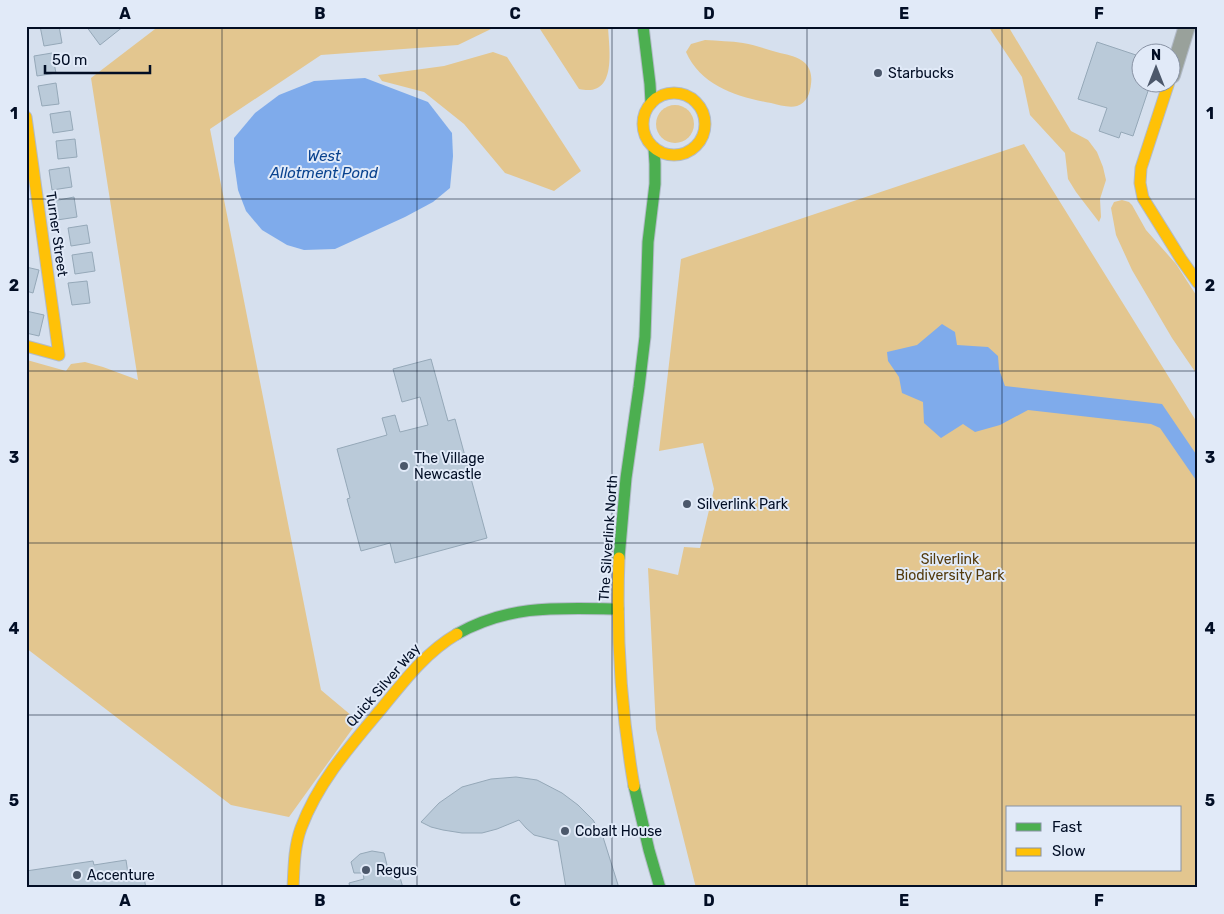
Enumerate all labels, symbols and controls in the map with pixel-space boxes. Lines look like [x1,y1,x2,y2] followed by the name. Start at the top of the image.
[119,4,131,23] text: A
[314,4,326,23] text: B
[509,4,521,23] text: C
[703,4,715,23] text: D
[899,4,909,23] text: E
[1094,4,1104,23] text: F
[45,42,150,74] scale bar
[1132,42,1182,92] north arrow
[1151,47,1161,64] text: N
[52,51,87,69] text: 50 m
[888,65,954,82] place label: Starbucks
[872,67,884,79] marker: Starbucks
[10,104,18,123] text: 1
[1206,104,1214,123] text: 1
[269,147,379,182] water label: West Allotment Pond
[42,190,71,278] street label: Turner Street
[9,276,19,295] text: 2
[1205,276,1215,295] text: 2
[9,448,19,467] text: 3
[1205,448,1215,467] text: 3
[414,450,485,483] place label: The Village Newcastle
[398,460,410,472] marker: The Village Newcastle
[596,474,621,602] street label: The Silverlink North
[697,496,789,513] place label: Silverlink Park
[681,498,693,510] marker: Silverlink Park
[895,551,1005,584] park label: Silverlink Biodiversity Park
[9,619,20,638] text: 4
[1205,619,1216,638] text: 4
[343,640,424,730] street label: Quick Silver Way
[9,791,19,810] text: 5
[1205,791,1215,810] text: 5
[1006,806,1182,872] legend
[1052,818,1082,836] text: Fast
[575,823,662,840] place label: Cobalt House
[559,825,571,837] marker: Cobalt House
[1052,842,1085,860] text: Slow
[376,862,417,879] place label: Regus
[360,864,372,876] marker: Regus
[87,867,155,884] place label: Accenture
[71,869,83,881] marker: Accenture
[119,891,131,910] text: A
[314,891,326,910] text: B
[509,891,521,910] text: C
[703,891,715,910] text: D
[899,891,909,910] text: E
[1094,891,1104,910] text: F

